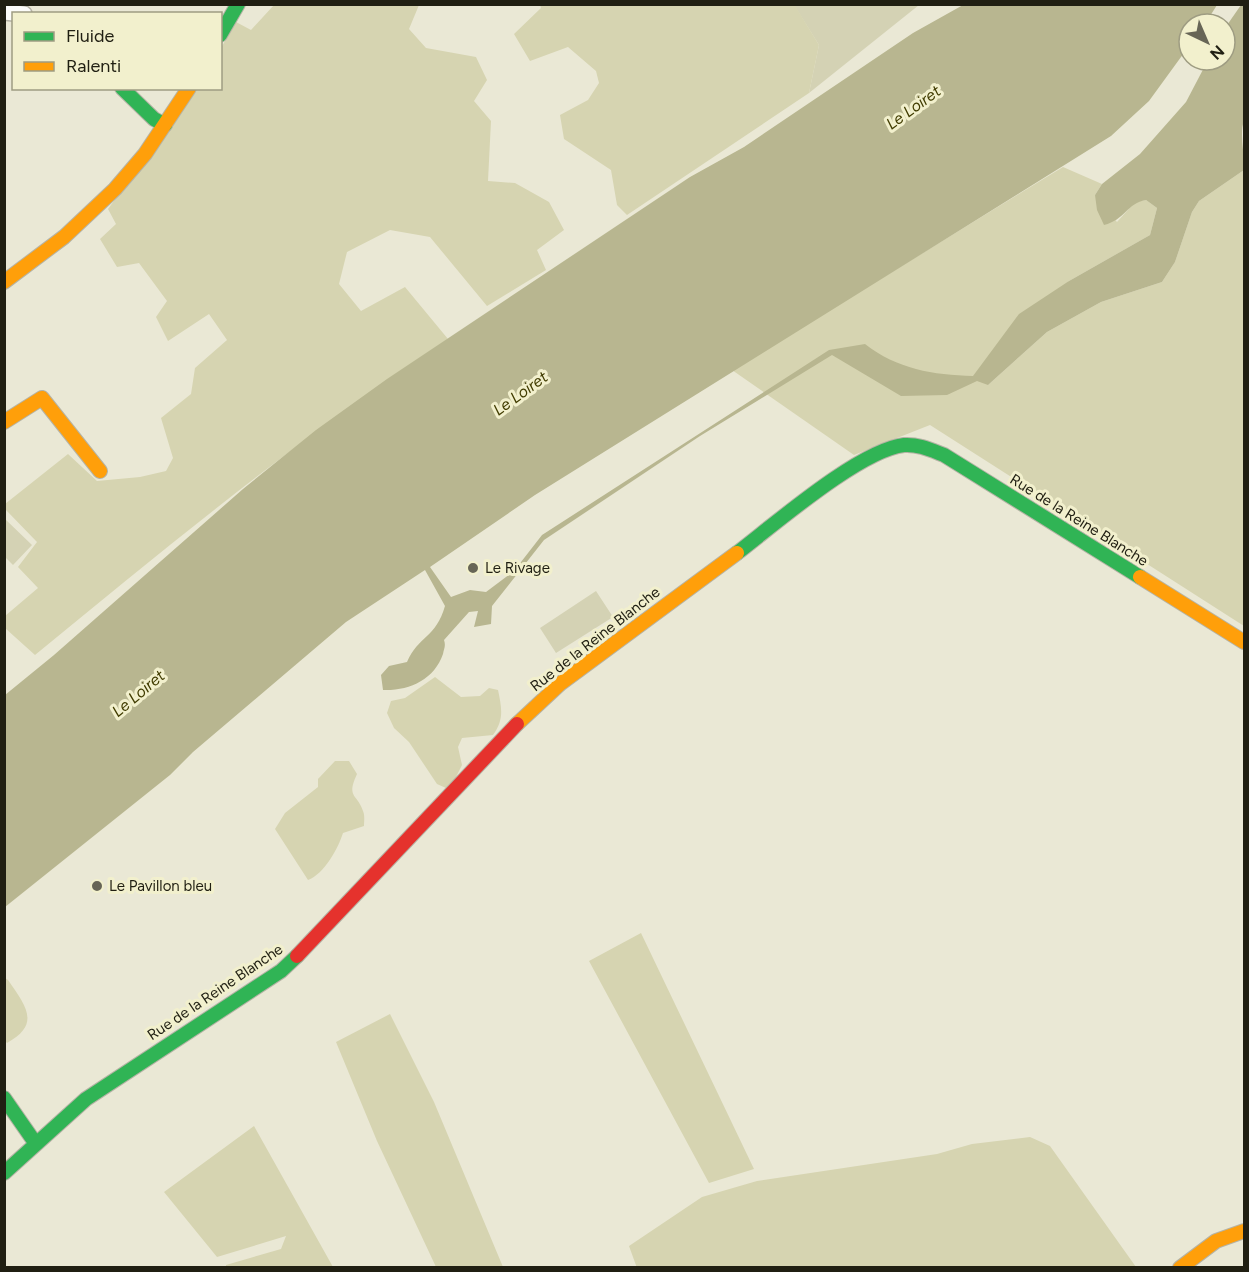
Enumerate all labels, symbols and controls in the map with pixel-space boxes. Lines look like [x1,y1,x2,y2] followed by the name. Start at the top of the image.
[12,12,222,90] legend
[1177,12,1237,72] north arrow
[66,25,115,47] text: Fluide
[1206,41,1228,64] text: N
[66,55,121,77] text: Ralenti
[882,81,945,134] water label: Le Loiret
[489,367,552,420] water label: Le Loiret
[1007,470,1151,570] street label: Rue de la Reine Blanche
[485,559,550,577] place label: Le Rivage
[466,561,480,575] marker: Le Rivage
[527,583,663,695] street label: Rue de la Reine Blanche
[108,665,169,721] water label: Le Loiret
[109,877,212,895] place label: Le Pavillon bleu
[90,879,104,893] marker: Le Pavillon bleu
[144,940,286,1044] street label: Rue de la Reine Blanche

